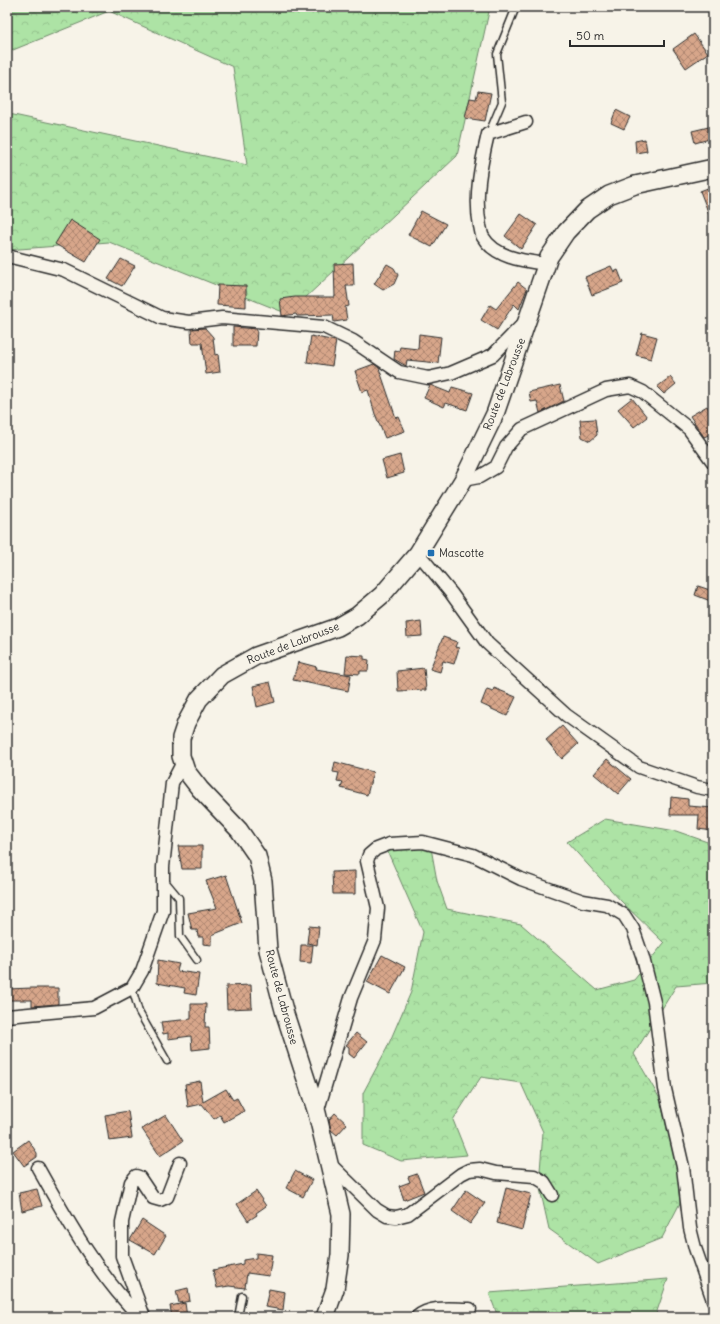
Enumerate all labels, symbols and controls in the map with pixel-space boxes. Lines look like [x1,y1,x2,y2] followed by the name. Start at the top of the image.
[570,22,664,48] scale bar
[576,28,605,43] text: 50 m
[480,336,528,432] street label: Route de Labrousse
[439,546,484,560] place label: Mascotte
[426,548,436,558] marker: Mascotte
[245,619,341,667] street label: Route de Labrousse
[263,948,301,1046] street label: Route de Labrousse

